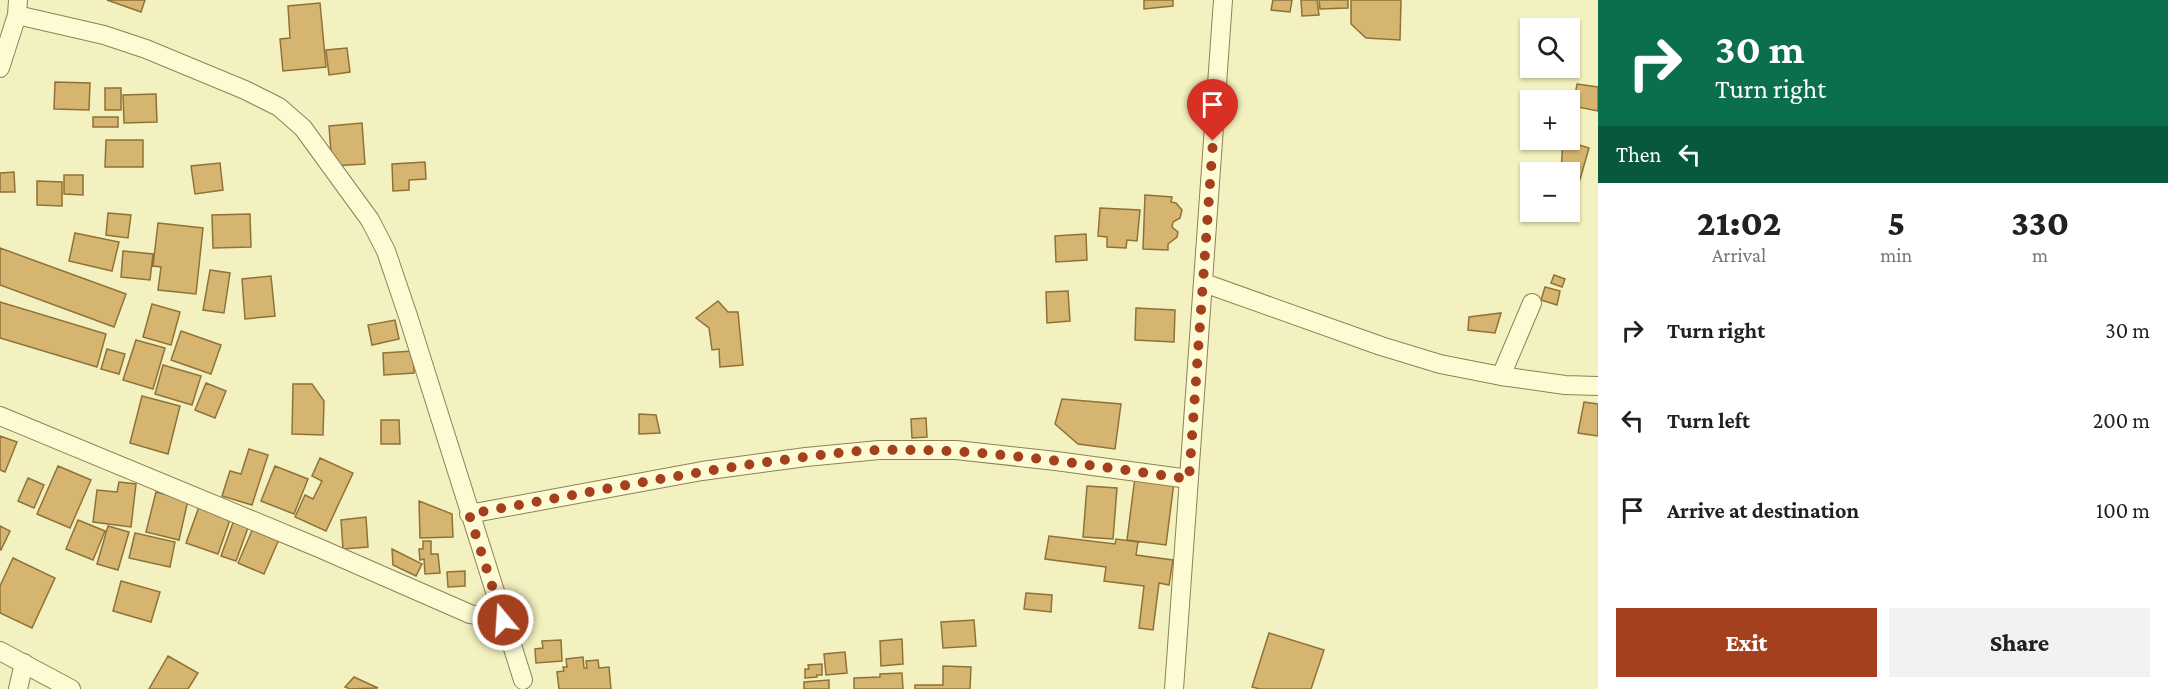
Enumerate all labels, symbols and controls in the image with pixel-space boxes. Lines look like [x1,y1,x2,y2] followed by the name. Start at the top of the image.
[1520,18,1580,222] map controls
[1520,18,1580,78] button: search
[1616,24,1694,102] icon: right
[1715,25,1805,72] text: 30 m
[1715,74,1826,104] text: Turn right
[1187,79,1238,141] pin
[1196,88,1229,121] icon: arrive
[1520,90,1580,150] button: +
[1673,138,1706,171] icon: left
[1616,142,1661,167] text: Then
[1520,162,1580,222] button: −
[1697,203,1781,243] text: 21:02
[1887,203,1905,243] text: 5
[2011,203,2069,243] text: 330
[1712,244,1766,266] text: Arrival
[1880,244,1912,266] text: min
[2032,244,2048,266] text: m
[1616,314,1649,347] icon: right
[1667,318,1765,343] text: Turn right
[2105,318,2150,343] text: 30 m
[1616,404,1649,437] icon: left
[1667,408,1750,433] text: Turn left
[2093,408,2150,433] text: 200 m
[1616,494,1649,527] icon: arrive
[1667,498,1859,523] text: Arrive at destination
[2096,498,2150,523] text: 100 m
[471,588,535,652] position arrow
[1616,608,1877,677] button: Exit
[1889,608,2150,677] button: Share

